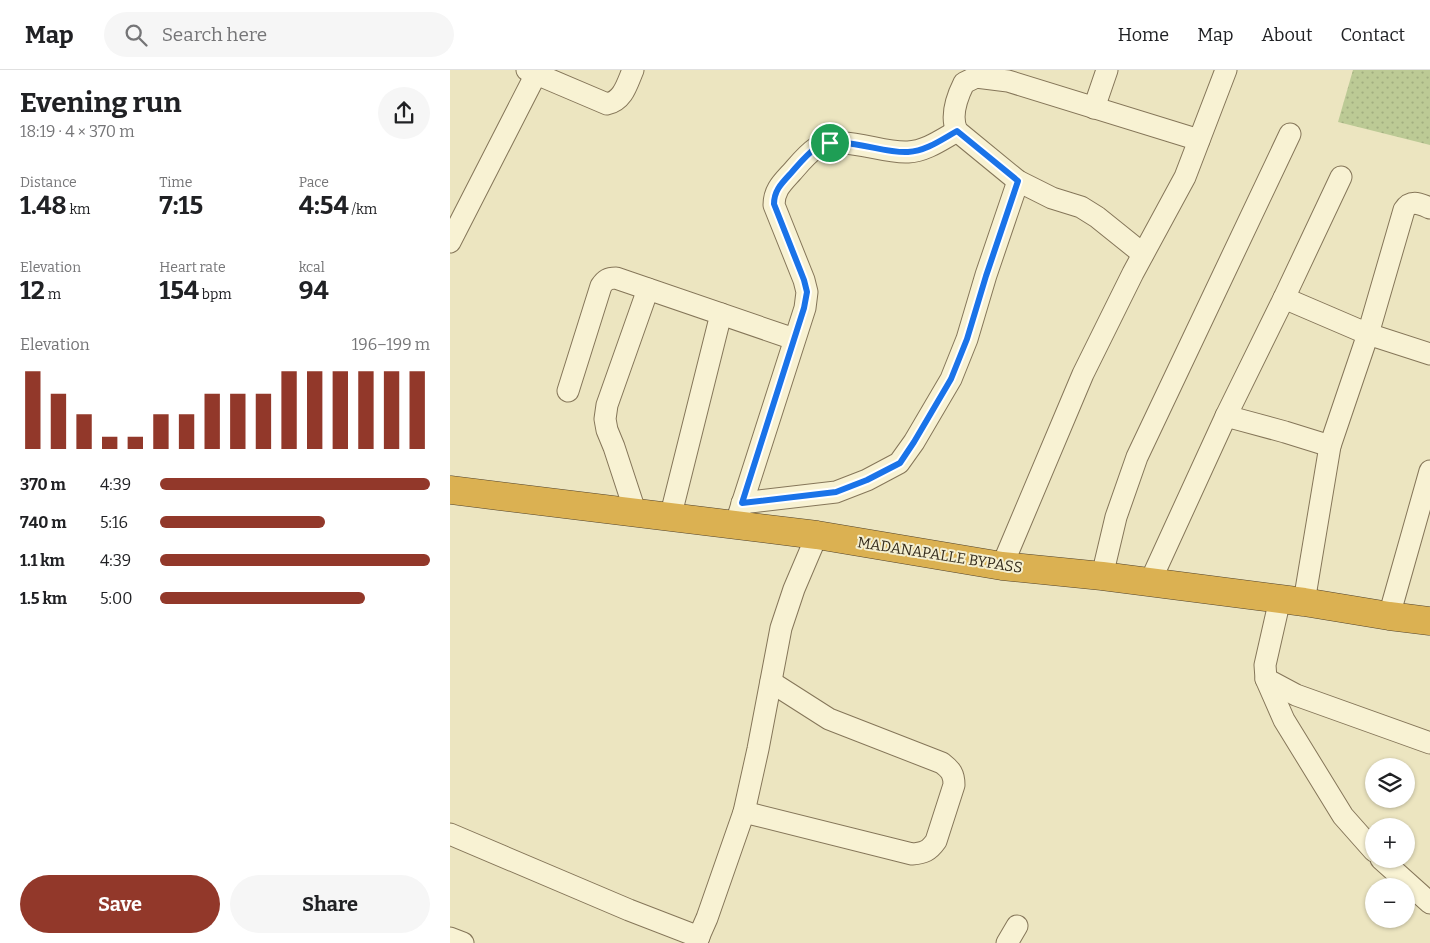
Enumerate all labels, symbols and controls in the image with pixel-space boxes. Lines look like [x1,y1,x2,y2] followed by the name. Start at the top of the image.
[104,12,454,57] search box
[25,21,74,49] text: Map
[122,21,150,49] icon: search
[162,23,267,46] text: Search here
[1118,24,1169,46] text: Home
[1197,24,1233,46] text: Map
[1261,24,1312,46] text: About
[1340,24,1405,46] text: Contact
[20,86,181,119] text: Evening run
[378,87,430,139] button: share
[20,122,135,141] text: 18:19 · 4 × 370 m
[809,122,851,164] pin
[816,129,844,157] icon: arrive
[20,174,77,191] text: Distance
[159,174,192,191] text: Time
[299,174,329,191] text: Pace
[20,191,67,221] text: 1.48
[159,191,203,221] text: 7:15
[299,191,349,221] text: 4:54
[67,201,90,218] text: km
[349,201,377,218] text: /km
[20,259,81,276] text: Elevation
[159,259,226,276] text: Heart rate
[299,259,325,276] text: kcal
[20,276,45,306] text: 12
[159,276,199,306] text: 154
[299,276,329,306] text: 94
[45,286,61,303] text: m
[199,286,232,303] text: bpm
[20,335,90,354] text: Elevation
[352,335,430,354] text: 196–199 m
[20,475,66,494] text: 370 m
[100,475,131,494] text: 4:39
[20,513,66,532] text: 740 m
[100,513,128,532] text: 5:16
[856,533,1024,577] street label: MADANAPALLE BYPASS
[20,551,65,570] text: 1.1 km
[100,551,131,570] text: 4:39
[20,589,67,608] text: 1.5 km
[100,589,132,608] text: 5:00
[1365,758,1415,928] map controls
[1365,758,1415,808] button: layers
[1365,818,1415,868] button: +
[20,875,220,933] button: Save
[230,875,430,933] button: Share
[1365,878,1415,928] button: −

